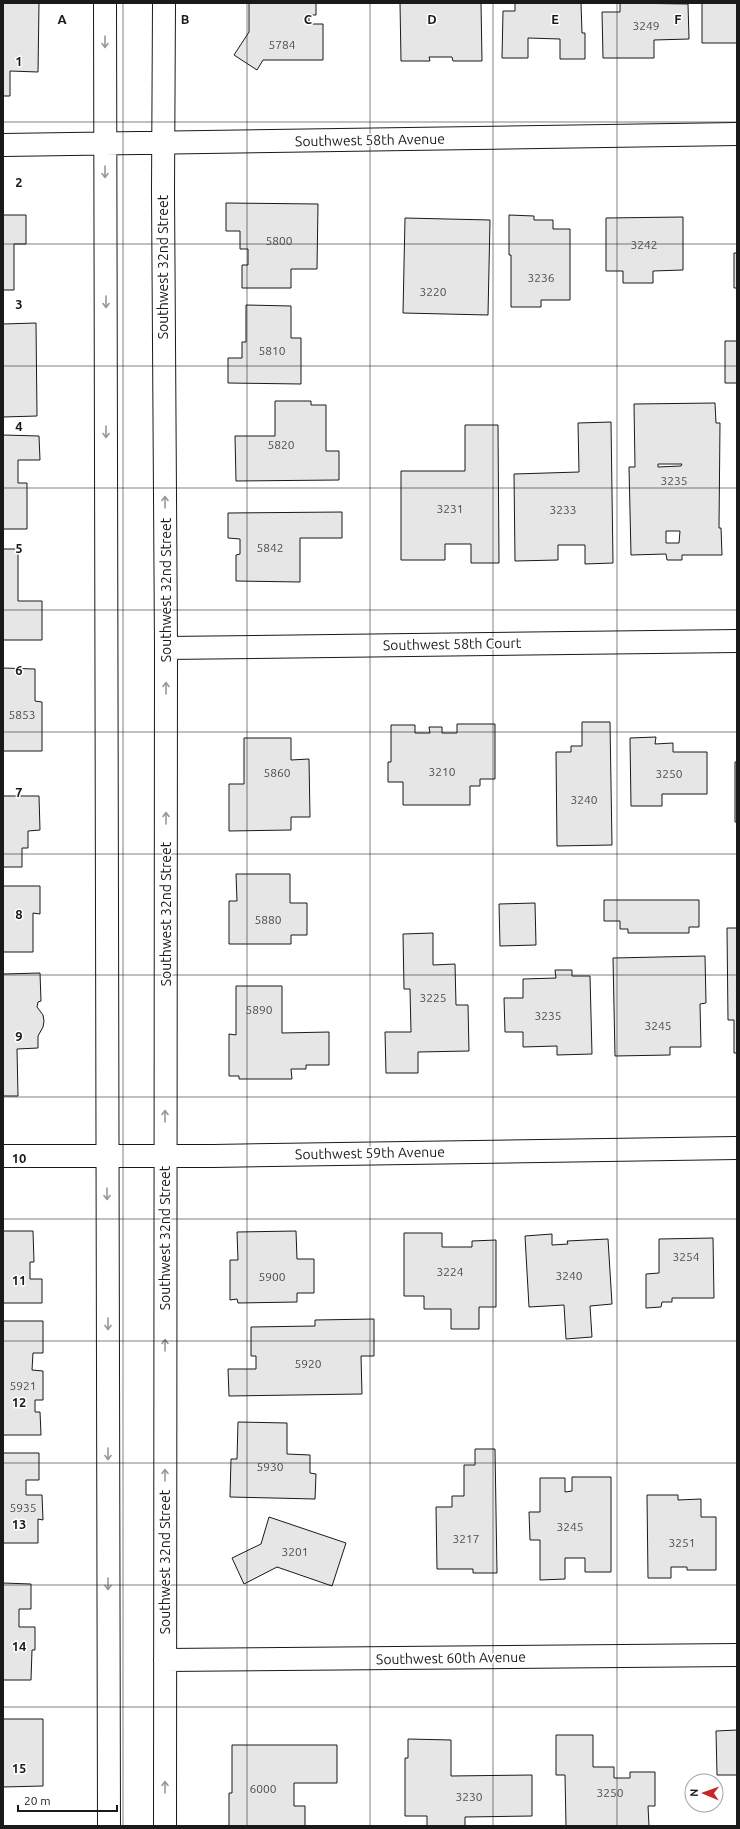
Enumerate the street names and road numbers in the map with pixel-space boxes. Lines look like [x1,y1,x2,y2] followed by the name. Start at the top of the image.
[295,131,445,149] street label: Southwest 58th Avenue
[155,194,171,339] street label: Southwest 32nd Street
[158,517,174,662] street label: Southwest 32nd Street
[383,635,522,653] street label: Southwest 58th Court
[158,841,174,986] street label: Southwest 32nd Street
[295,1144,445,1162] street label: Southwest 59th Avenue
[157,1165,173,1310] street label: Southwest 32nd Street
[157,1489,173,1634] street label: Southwest 32nd Street
[376,1649,526,1667] street label: Southwest 60th Avenue

